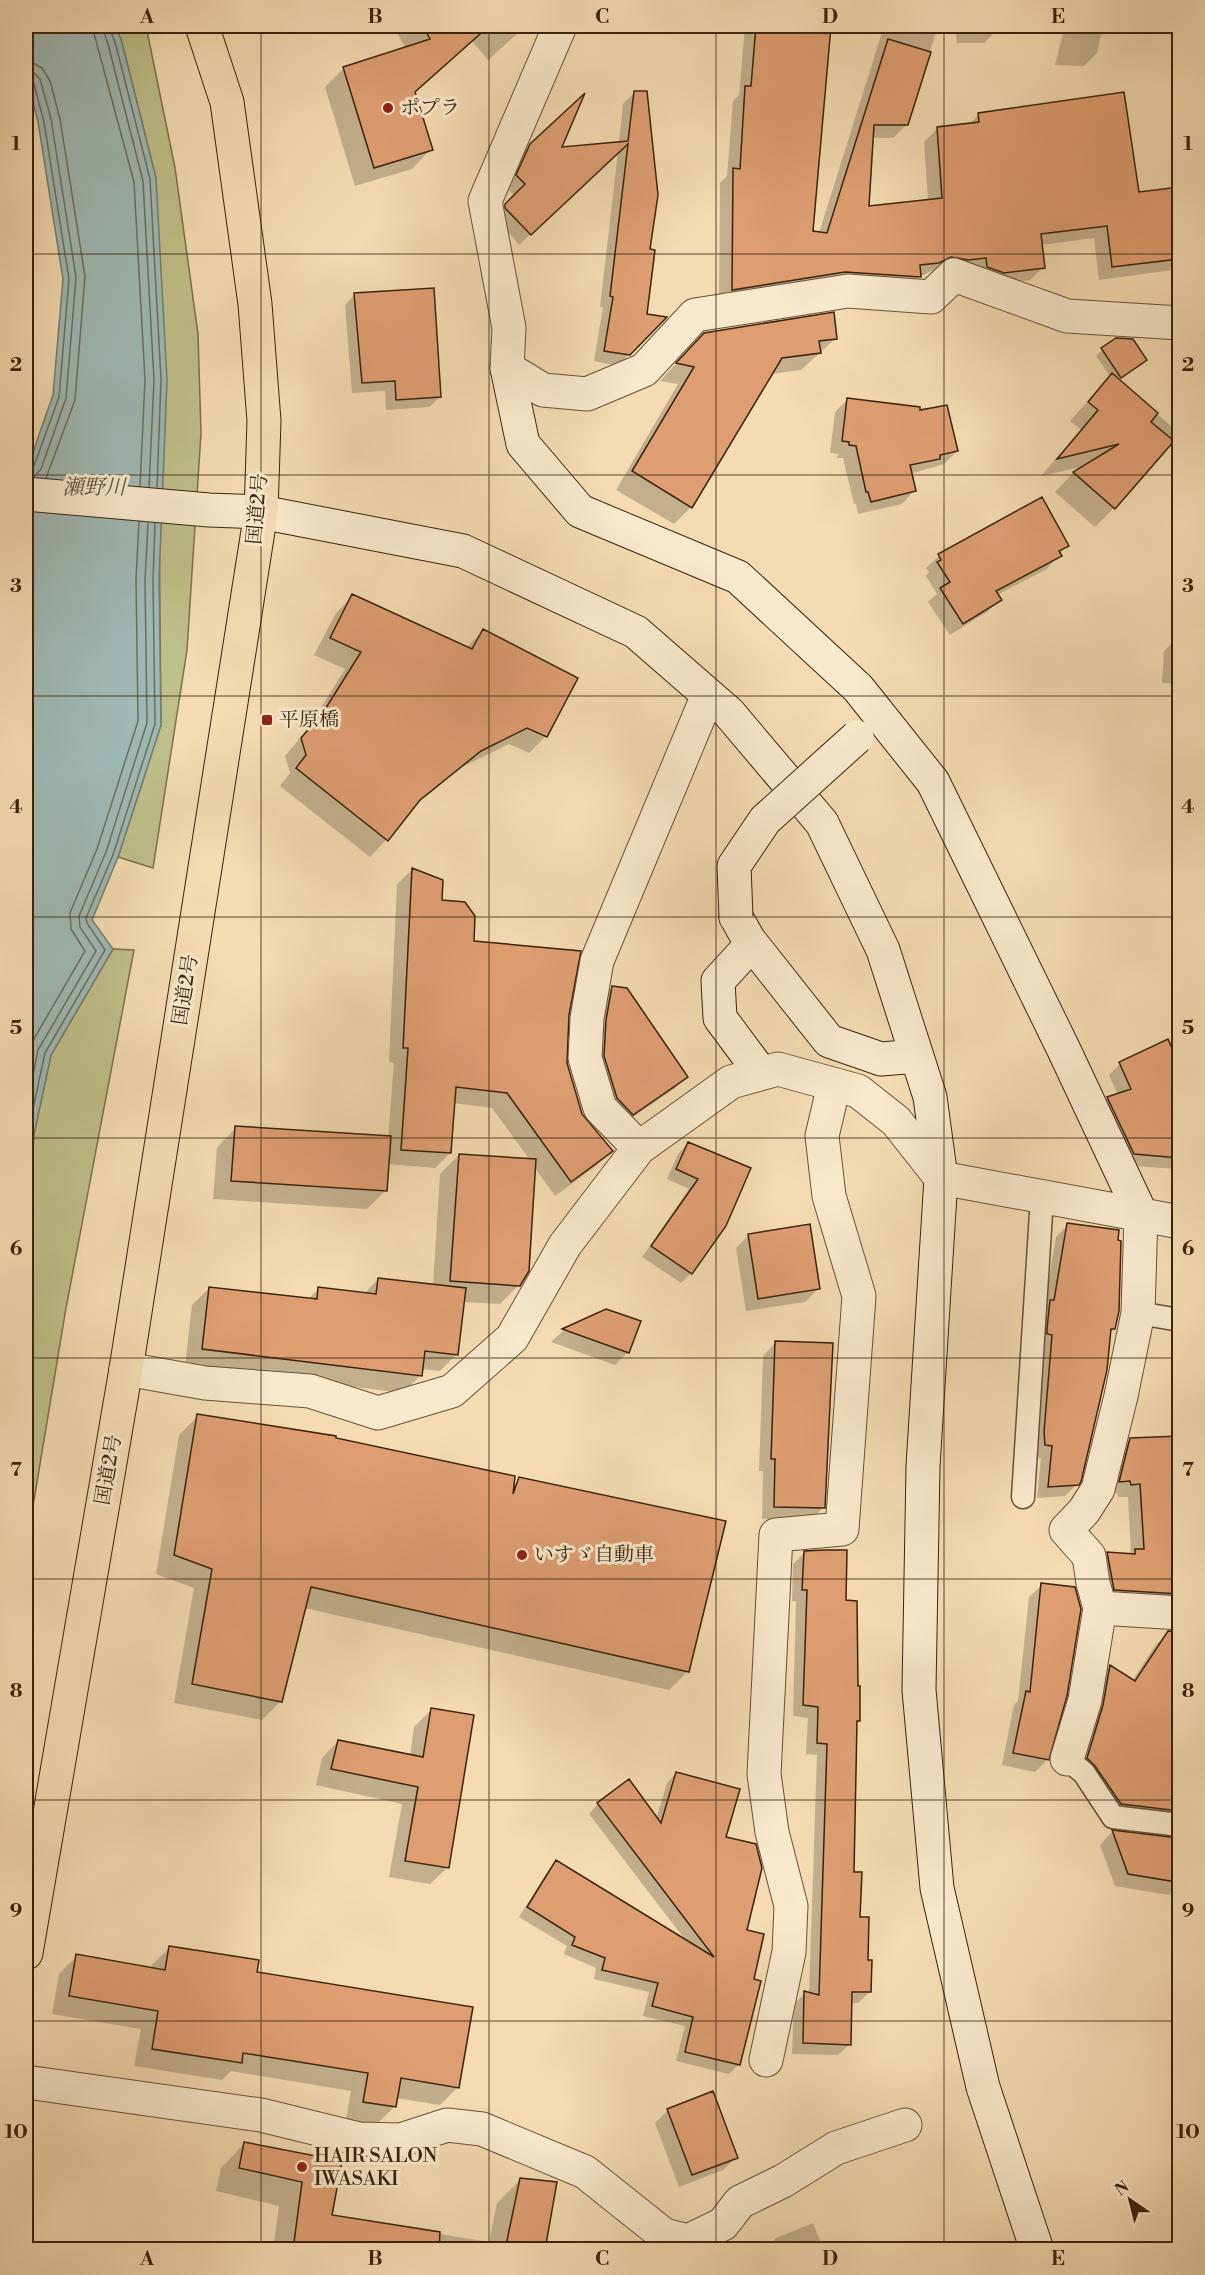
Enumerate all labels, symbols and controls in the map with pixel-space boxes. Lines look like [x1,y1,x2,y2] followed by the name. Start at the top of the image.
[139,5,155,30] text: A
[367,5,383,30] text: B
[595,5,609,30] text: C
[822,5,838,30] text: D
[1051,5,1065,30] text: E
[400,96,460,121] place label: ポプラ
[381,101,395,115] marker: ポプラ
[11,132,21,157] text: 1
[1183,132,1193,157] text: 1
[10,353,22,378] text: 2
[1182,353,1194,378] text: 2
[242,472,274,546] street label: 国道2号
[63,475,127,501] water label: 瀬野川
[10,574,22,599] text: 3
[1182,574,1194,599] text: 3
[279,708,339,733] place label: 平原橋
[260,713,274,727] marker: 平原橋
[9,795,23,820] text: 4
[1181,795,1195,820] text: 4
[168,953,204,1027] street label: 国道2号
[10,1016,22,1041] text: 5
[1182,1016,1194,1041] text: 5
[10,1237,23,1262] text: 6
[1182,1237,1195,1262] text: 6
[90,1433,128,1507] street label: 国道2号
[10,1458,22,1483] text: 7
[1182,1458,1194,1483] text: 7
[534,1543,654,1568] place label: いすゞ自動車
[515,1548,529,1562] marker: いすゞ自動車
[10,1679,23,1704] text: 8
[1182,1679,1195,1704] text: 8
[10,1899,22,1924] text: 9
[1182,1899,1194,1924] text: 9
[4,2120,28,2145] text: 10
[1176,2120,1200,2145] text: 10
[314,2144,438,2192] place label: HAIR SALON IWASAKI
[295,2160,309,2174] marker: HAIR SALON IWASAKI
[1100,2170,1160,2230] north arrow
[1111,2177,1133,2200] text: N
[139,2247,155,2272] text: A
[367,2247,383,2272] text: B
[595,2247,609,2272] text: C
[822,2247,838,2272] text: D
[1051,2247,1065,2272] text: E

